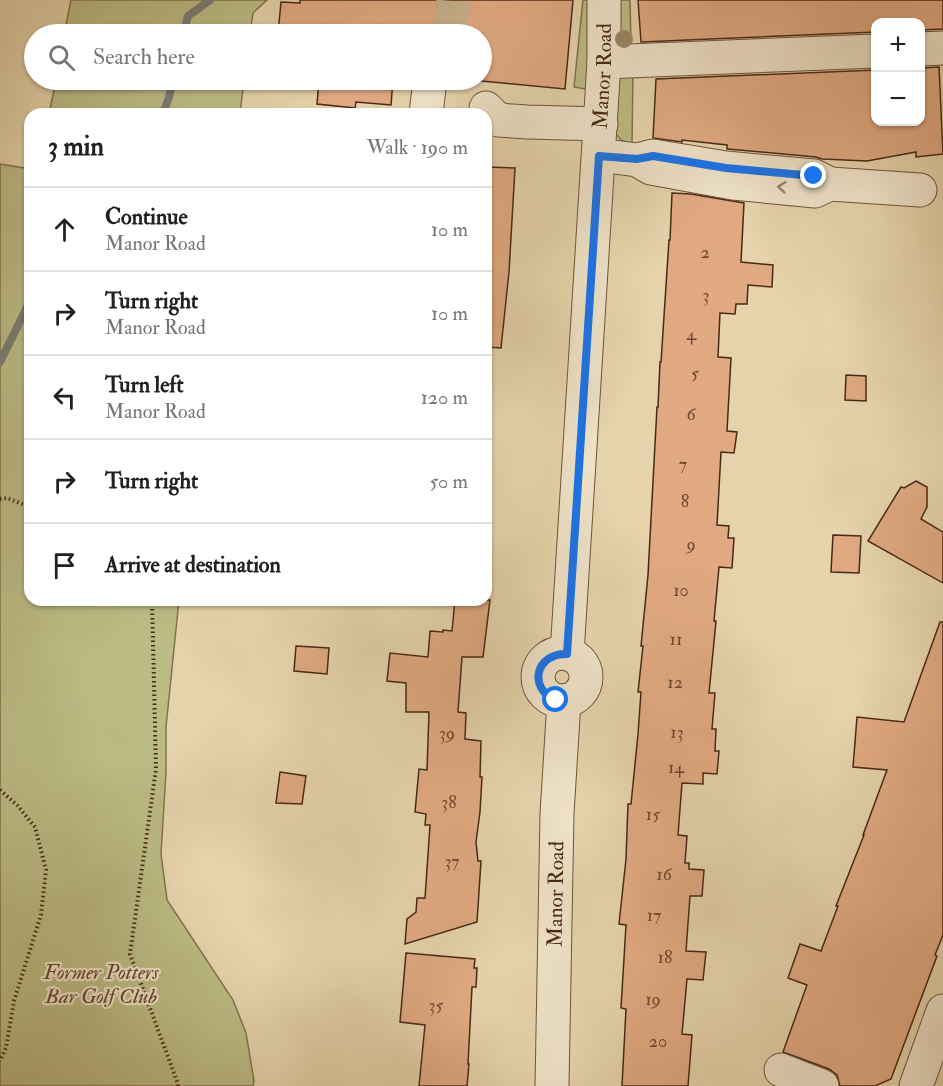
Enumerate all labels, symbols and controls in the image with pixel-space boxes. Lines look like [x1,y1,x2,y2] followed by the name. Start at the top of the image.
[871,18,925,126] map controls
[871,18,925,72] button: +
[587,23,618,130] street label: Manor Road
[24,24,492,90] search box
[45,41,78,74] icon: search
[93,43,195,71] text: Search here
[871,72,925,126] button: −
[48,131,104,163] text: 3 min
[367,135,468,160] text: Walk · 190 m
[800,162,826,188] route end
[777,182,787,194] one-way arrow
[105,203,188,231] text: Continue
[48,213,81,246] icon: ahead
[431,217,468,242] text: 10 m
[105,231,206,256] text: Manor Road
[700,241,710,264] house number: 2
[703,284,709,307] house number: 3
[105,287,198,315] text: Turn right
[48,297,81,330] icon: right
[431,301,468,326] text: 10 m
[105,315,206,340] text: Manor Road
[686,323,697,346] house number: 4
[691,362,699,385] house number: 5
[105,371,184,399] text: Turn left
[48,381,81,414] icon: left
[421,385,468,410] text: 120 m
[105,399,206,424] text: Manor Road
[686,403,696,426] house number: 6
[679,453,687,476] house number: 7
[48,465,81,498] icon: right
[105,467,198,495] text: Turn right
[429,469,468,494] text: 50 m
[681,490,689,513] house number: 8
[684,533,696,556] house number: 9
[48,549,81,582] icon: arrive
[105,551,281,579] text: Arrive at destination
[673,579,689,602] house number: 10
[670,628,682,651] house number: 11
[667,671,683,694] house number: 12
[542,686,568,712] route start
[670,721,684,744] house number: 13
[439,722,455,745] house number: 39
[668,756,685,779] house number: 14
[441,791,457,814] house number: 38
[646,803,660,826] house number: 15
[542,840,571,947] street label: Manor Road
[444,850,460,873] house number: 37
[656,863,673,886] house number: 16
[647,904,661,927] house number: 17
[658,946,672,969] house number: 18
[43,959,160,1010] park label: Former Potters Bar Golf Club
[645,988,661,1011] house number: 19
[429,994,443,1017] house number: 35
[649,1030,667,1053] house number: 20

